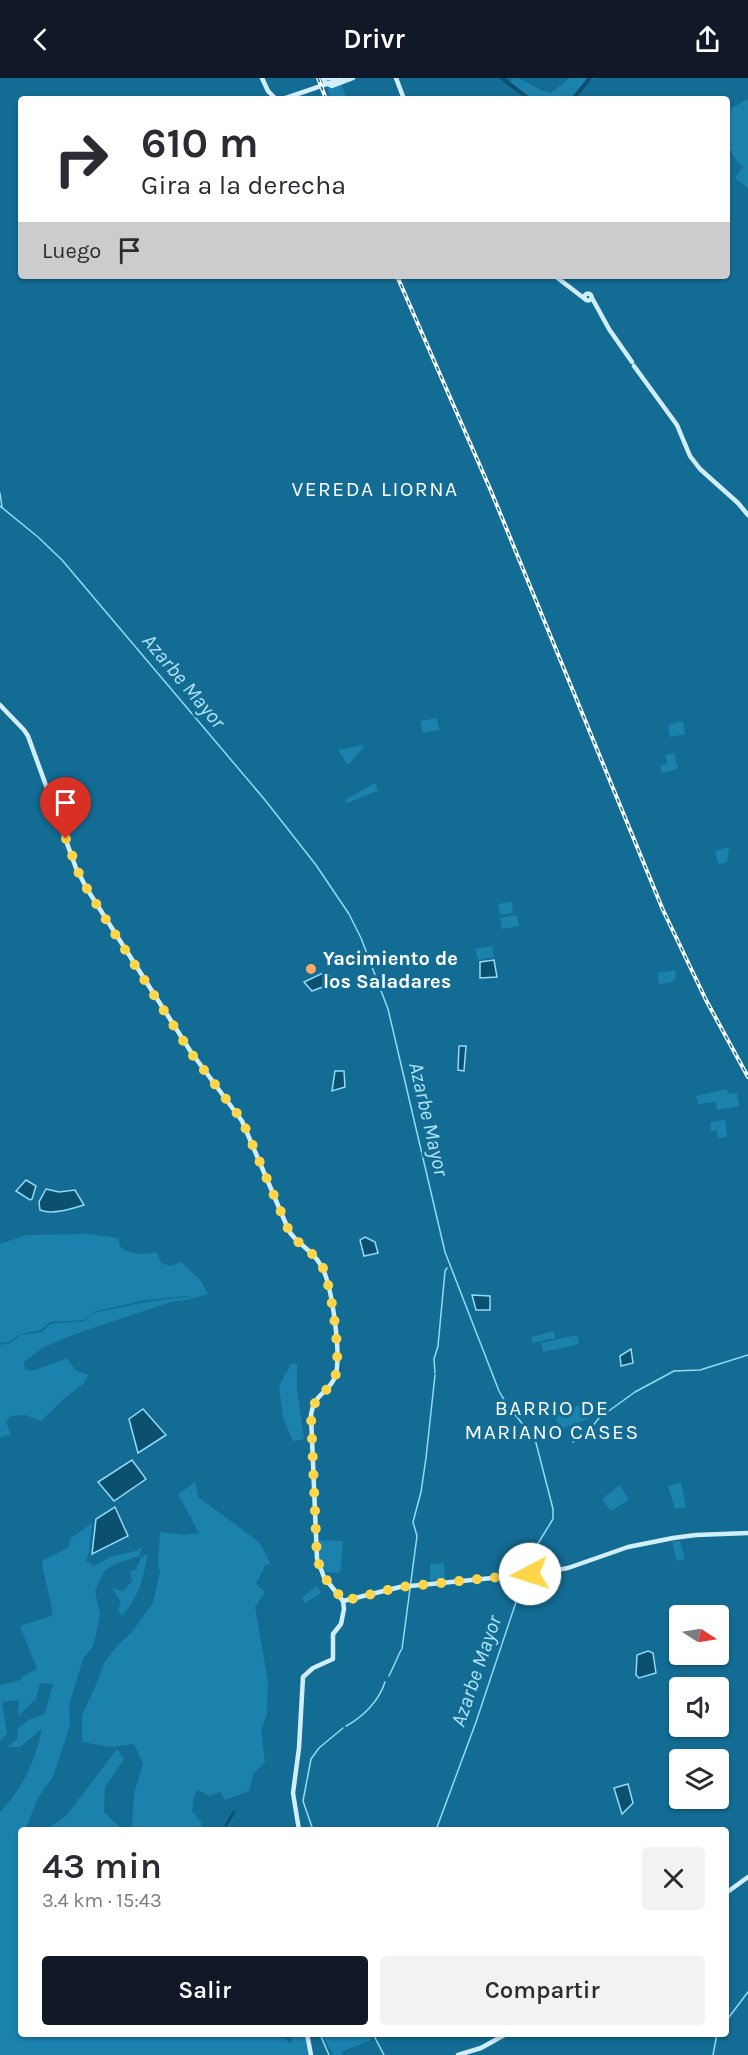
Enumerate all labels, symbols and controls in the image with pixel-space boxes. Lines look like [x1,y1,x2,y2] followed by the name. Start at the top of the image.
[24,23,57,56] icon: back
[343,23,405,55] text: Drivr
[691,23,724,56] icon: share
[141,118,259,168] text: 610 m
[42,120,120,198] icon: right
[141,169,346,201] text: Gira a la derecha
[113,234,146,267] icon: arrive
[42,238,101,264] text: Luego
[291,477,459,501] district label: VEREDA LIORNA
[137,629,231,734] water label: Azarbe Mayor
[40,777,91,839] pin
[49,786,82,819] icon: arrive
[323,947,458,993] place label: Yacimiento de los Saladares
[304,962,318,976] marker: Yacimiento de los Saladares
[404,1060,454,1179] water label: Azarbe Mayor
[464,1396,640,1444] district label: BARRIO DE MARIANO CASES
[498,1542,562,1606] position arrow
[669,1605,729,1665] north arrow
[669,1605,729,1809] map controls
[446,1611,507,1730] water label: Azarbe Mayor
[669,1677,729,1737] button: sound
[669,1749,729,1809] button: layers
[42,1845,162,1887] text: 43 min
[642,1847,705,1910] button: close
[42,1889,162,1912] text: 3.4 km · 15:43
[42,1956,368,2025] button: Salir
[380,1956,705,2025] button: Compartir

